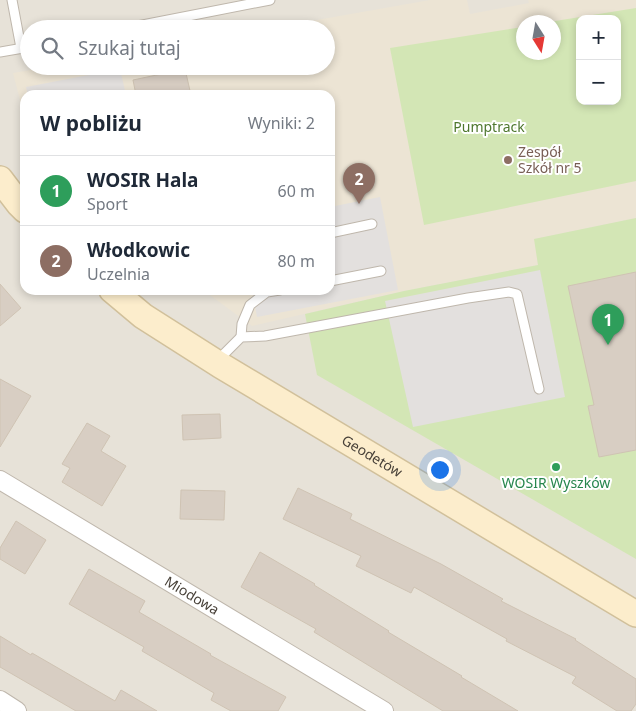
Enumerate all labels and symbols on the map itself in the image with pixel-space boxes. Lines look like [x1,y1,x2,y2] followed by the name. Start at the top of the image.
[516,15,561,60] north arrow
[453,117,525,136] park label: Pumptrack
[518,142,582,177] place label: Zespół Szkół nr 5
[502,154,514,166] marker: Zespół Szkół nr 5
[343,163,375,204] pin: 2
[592,304,624,345] pin: 1
[339,430,406,481] street label: Geodetów
[427,457,453,483] your location
[550,461,562,473] marker: WOSIR Wyszków
[502,473,610,492] place label: WOSIR Wyszków
[161,571,223,619] street label: Miodowa

